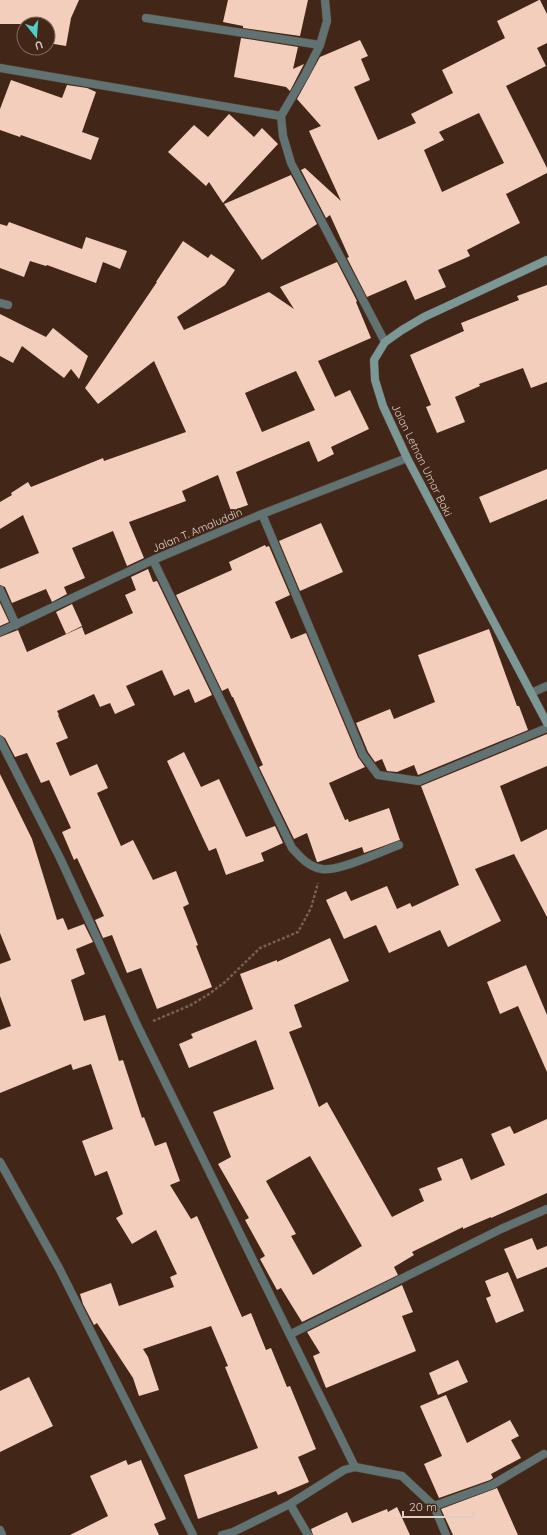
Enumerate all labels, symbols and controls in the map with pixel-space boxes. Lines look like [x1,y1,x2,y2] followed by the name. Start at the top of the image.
[16,16,56,56] north arrow
[33,38,45,53] text: U
[389,401,455,519] street label: Jalan Letnan Umar Baki
[150,505,244,555] street label: Jalan T. Amaluddin
[403,1493,473,1519] scale bar
[409,1499,437,1514] text: 20 m

